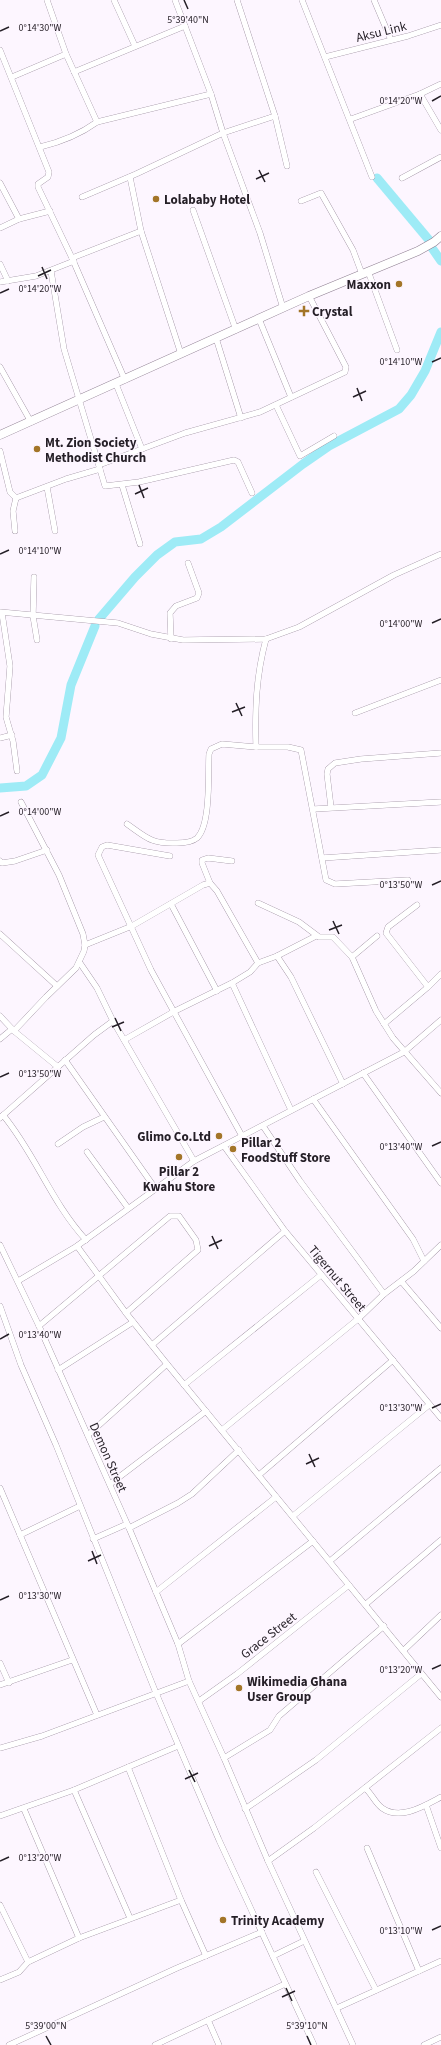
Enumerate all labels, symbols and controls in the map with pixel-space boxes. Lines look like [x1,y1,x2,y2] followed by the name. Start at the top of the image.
[167,13,209,27] text: 5°39'40"N
[354,17,409,47] street label: Aksu Link
[19,21,62,35] text: 0°14'30"W
[380,94,423,108] text: 0°14'20"W
[164,191,250,209] place label: Lolababy Hotel
[151,194,161,204] marker: Lolababy Hotel
[347,276,391,294] place label: Maxxon
[394,279,404,289] marker: Maxxon
[19,282,62,296] text: 0°14'20"W
[312,303,353,321] place label: Crystal
[299,306,309,316] marker: Crystal
[380,355,423,369] text: 0°14'10"W
[45,434,146,467] place label: Mt. Zion Society Methodist Church
[32,444,42,454] marker: Mt. Zion Society Methodist Church
[19,544,62,558] text: 0°14'10"W
[380,617,423,631] text: 0°14'00"W
[19,805,62,819] text: 0°14'00"W
[380,878,423,892] text: 0°13'50"W
[19,1067,62,1081] text: 0°13'50"W
[137,1128,211,1146] place label: Glimo Co.Ltd
[214,1131,224,1141] marker: Glimo Co.Ltd
[241,1134,331,1167] place label: Pillar 2 FoodStuff Store
[380,1140,423,1154] text: 0°13'40"W
[228,1144,238,1154] marker: Pillar 2 FoodStuff Store
[174,1152,184,1162] marker: Pillar 2 Kwahu Store
[143,1163,215,1196] place label: Pillar 2 Kwahu Store
[304,1242,371,1316] street label: Tigernut Street
[19,1328,62,1342] text: 0°13'40"W
[380,1401,423,1415] text: 0°13'30"W
[85,1420,132,1496] street label: Demon Street
[19,1589,62,1603] text: 0°13'30"W
[237,1608,301,1663] street label: Grace Street
[380,1663,423,1677] text: 0°13'20"W
[247,1673,347,1706] place label: Wikimedia Ghana User Group
[234,1683,244,1693] marker: Wikimedia Ghana User Group
[19,1851,62,1865] text: 0°13'20"W
[231,1912,324,1930] place label: Trinity Academy
[218,1915,228,1925] marker: Trinity Academy
[380,1924,423,1938] text: 0°13'10"W
[25,2019,67,2033] text: 5°39'00"N
[286,2019,328,2033] text: 5°39'10"N

